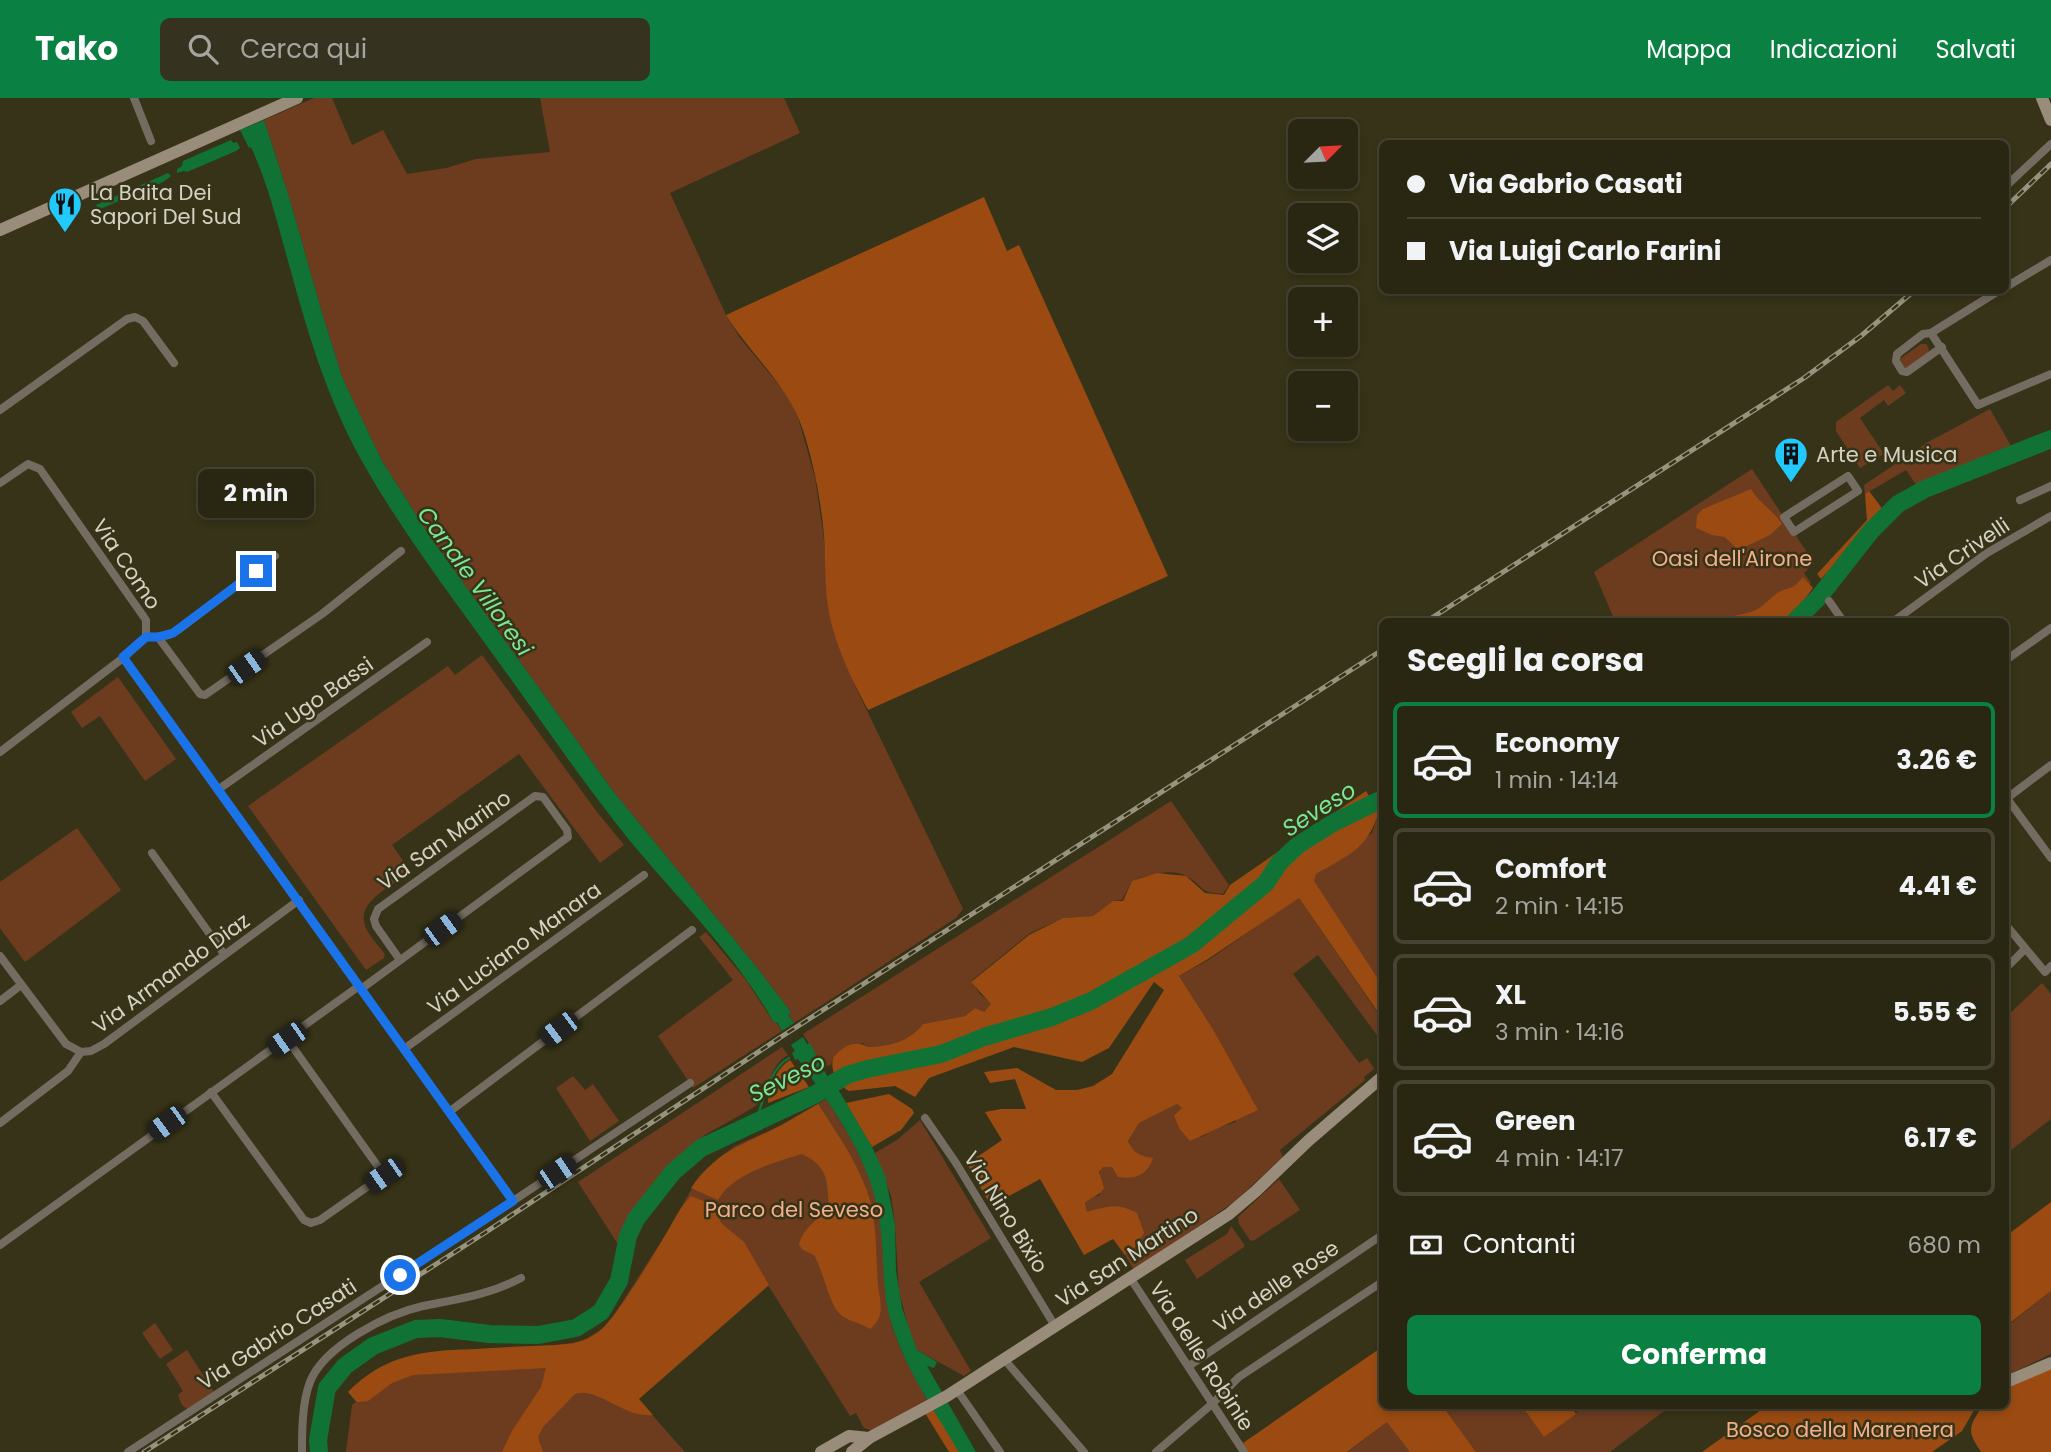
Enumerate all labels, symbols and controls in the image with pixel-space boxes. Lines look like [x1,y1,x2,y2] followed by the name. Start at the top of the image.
[160,18,650,81] search box
[35,25,118,72] text: Tako
[184,30,222,68] icon: search
[240,31,367,67] text: Cerca qui
[1646,33,1732,66] text: Mappa
[1770,33,1897,66] text: Indicazioni
[1935,33,2016,66] text: Salvati
[1288,119,1358,189] north arrow
[1288,119,1358,441] map controls
[1449,166,1683,202] text: Via Gabrio Casati
[90,178,241,231] place label: La Baita Dei Sapori Del Sud
[46,185,84,234] restaurant icon: La Baita Dei Sapori Del Sud
[1288,203,1358,273] button: layers
[1449,233,1721,269] text: Via Luigi Carlo Farini
[1288,287,1358,357] button: +
[1288,371,1358,441] button: −
[1772,435,1810,484] building icon: Arte e Musica
[1816,440,1957,469] place label: Arte e Musica
[198,470,314,518] callout: 2 min
[224,477,288,509] text: 2 min
[410,500,540,663] water label: Canale Villoresi
[1909,511,2015,595] street label: Via Crivelli
[86,513,168,615] street label: Via Como
[1652,544,1812,573] park label: Oasi dell'Airone
[240,555,272,587] route end
[1407,637,1644,682] text: Scegli la corsa
[223,646,270,688] car
[247,650,379,754] street label: Via Ugo Bassi
[1495,725,1619,761] text: Economy
[1411,729,1474,792] icon: car
[1896,742,1977,778] text: 3.26 €
[1495,764,1618,796] text: 1 min · 14:14
[1276,774,1362,844] water label: Seveso
[371,783,517,897] street label: Via San Marino
[1495,851,1607,887] text: Comfort
[1411,855,1474,918] icon: car
[1898,868,1977,904] text: 4.41 €
[421,875,607,1021] street label: Via Luciano Manara
[1495,890,1624,922] text: 2 min · 14:15
[87,906,255,1040] street label: Via Armando Diaz
[419,908,466,950] car
[1495,977,1526,1013] text: XL
[1411,981,1474,1044] icon: car
[1893,994,1977,1030] text: 5.55 €
[536,1008,583,1050] car
[1495,1016,1625,1048] text: 3 min · 14:16
[264,1018,311,1060] car
[743,1046,831,1110] water label: Seveso
[144,1102,191,1144] car
[1495,1103,1576,1139] text: Green
[1411,1107,1474,1170] icon: car
[1903,1120,1977,1156] text: 6.17 €
[1495,1142,1623,1174] text: 4 min · 14:17
[957,1146,1055,1278] street label: Via Nino Bixio
[534,1152,581,1192] car
[361,1154,408,1196] car
[705,1195,883,1224] park label: Parco del Seveso
[1050,1200,1204,1314] street label: Via San Martino
[1407,1226,1445,1264] icon: cash
[1463,1226,1576,1262] text: Contanti
[1908,1229,1981,1261] text: 680 m
[1208,1233,1344,1339] street label: Via delle Rose
[384,1259,416,1291] route start
[192,1272,362,1396] street label: Via Gabrio Casati
[1143,1276,1261,1436] street label: Via delle Robinie
[1407,1315,1981,1395] button: Conferma
[1726,1415,1954,1444] park label: Bosco della Marenera

